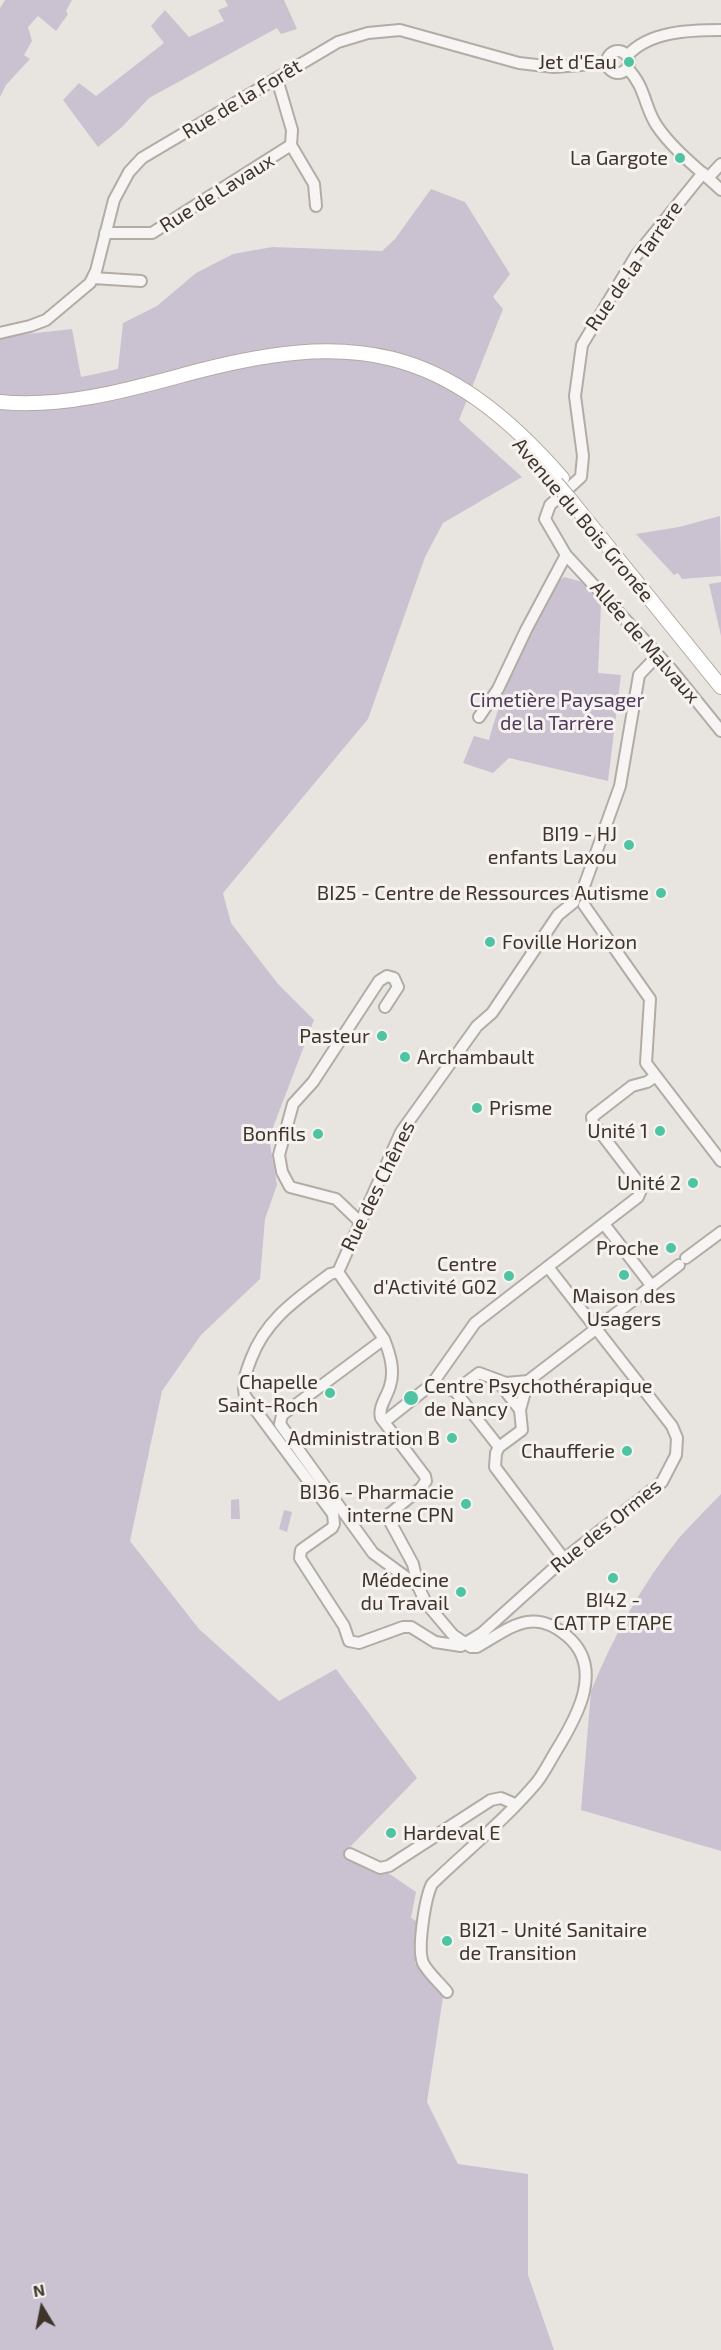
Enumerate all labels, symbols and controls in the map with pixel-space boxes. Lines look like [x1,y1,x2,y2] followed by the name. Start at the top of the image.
[538,50,617,74] place label: Jet d'Eau
[178,54,306,144] street label: Rue de la Forêt
[622,55,636,69] marker: Jet d'Eau
[570,146,668,170] place label: La Gargote
[155,148,279,238] street label: Rue de Lavaux
[673,151,687,165] marker: La Gargote
[580,197,688,335] street label: Rue de la Tarrère
[507,433,659,607] street label: Avenue du Bois Gronée
[585,576,705,708] street label: Allée de Malvaux
[469,688,645,735] park label: Cimetière Paysager de la Tarrère
[488,822,617,869] place label: BI19 - HJ enfants Laxou
[622,838,636,852] marker: BI19 - HJ enfants Laxou
[317,881,649,905] place label: BI25 - Centre de Ressources Autisme
[654,886,668,900] marker: BI25 - Centre de Ressources Autisme
[502,930,637,954] place label: Foville Horizon
[483,935,497,949] marker: Foville Horizon
[299,1024,370,1048] place label: Pasteur
[375,1029,389,1043] marker: Pasteur
[417,1045,534,1069] place label: Archambault
[398,1050,412,1064] marker: Archambault
[489,1096,552,1120] place label: Prisme
[470,1101,484,1115] marker: Prisme
[336,1117,420,1255] street label: Rue des Chênes
[587,1119,648,1143] place label: Unité 1
[242,1122,306,1146] place label: Bonfils
[653,1124,667,1138] marker: Unité 1
[311,1127,325,1141] marker: Bonfils
[617,1171,681,1195] place label: Unité 2
[686,1176,700,1190] marker: Unité 2
[596,1236,659,1260] place label: Proche
[664,1241,678,1255] marker: Proche
[373,1252,497,1299] place label: Centre d'Activité G02
[617,1268,631,1282] marker: Maison des Usagers
[502,1269,516,1283] marker: Centre d'Activité G02
[572,1284,676,1331] place label: Maison des Usagers
[218,1370,318,1417] place label: Chapelle Saint-Roch
[424,1374,653,1421] place label: Centre Psychothérapique de Nancy
[323,1386,337,1400] marker: Chapelle Saint-Roch
[402,1389,420,1407] marker: Centre Psychothérapique de Nancy
[288,1426,440,1450] place label: Administration B
[445,1431,459,1445] marker: Administration B
[521,1439,615,1463] place label: Chaufferie
[620,1444,634,1458] marker: Chaufferie
[546,1474,666,1578] street label: Rue des Ormes
[300,1480,454,1527] place label: BI36 - Pharmacie interne CPN
[459,1497,473,1511] marker: BI36 - Pharmacie interne CPN
[361,1568,449,1615] place label: Médecine du Travail
[606,1571,620,1585] marker: BI42 - CATTP ETAPE
[454,1585,468,1599] marker: Médecine du Travail
[553,1588,673,1635] place label: BI42 - CATTP ETAPE
[403,1821,500,1845] place label: Hardeval E
[384,1826,398,1840] marker: Hardeval E
[459,1918,647,1965] place label: BI21 - Unité Sanitaire de Transition
[440,1934,454,1948] marker: BI21 - Unité Sanitaire de Transition
[12,2278,72,2338] north arrow
[31,2279,46,2300] text: N

